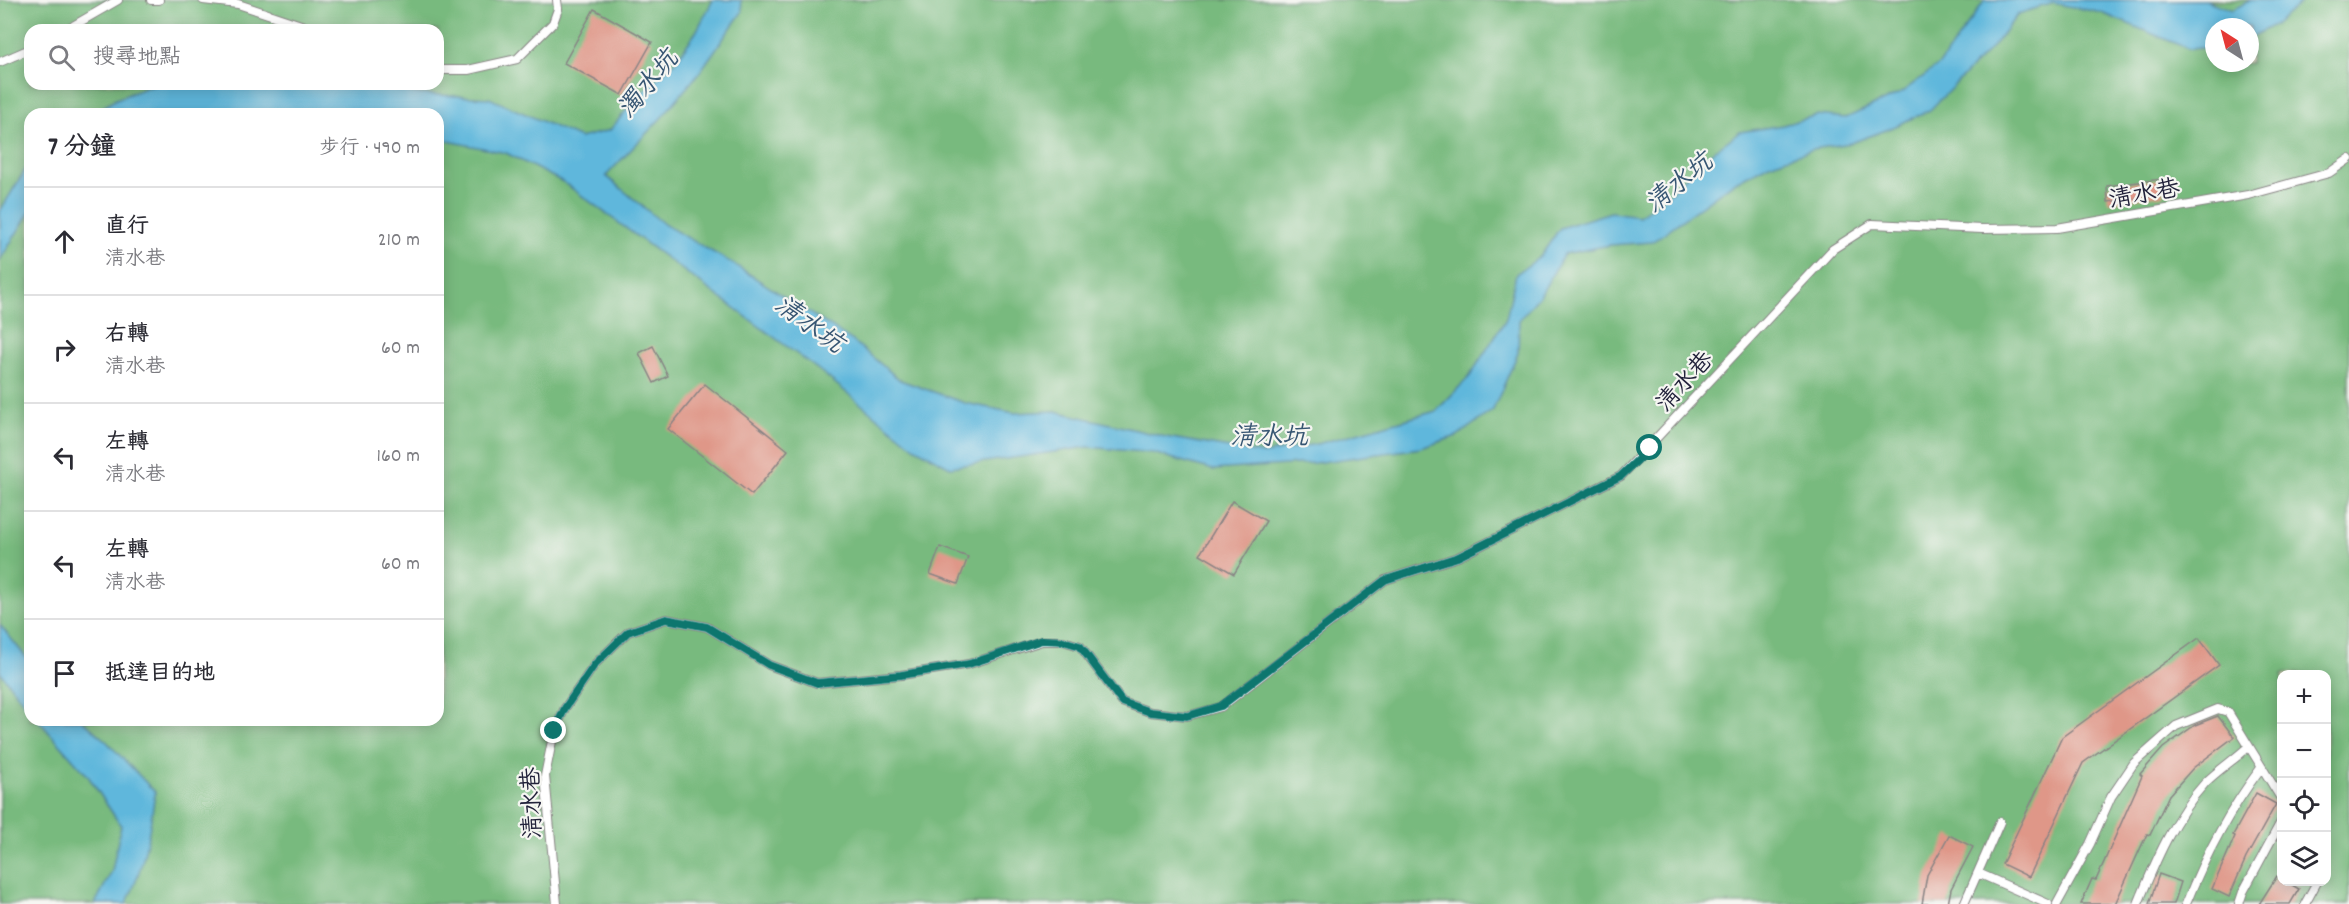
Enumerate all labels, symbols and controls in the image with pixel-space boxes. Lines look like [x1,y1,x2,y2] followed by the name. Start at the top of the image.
[2205,18,2259,72] north arrow
[24,24,444,90] search box
[45,41,78,74] icon: search
[610,41,691,127] water label: 濁水坑
[93,43,181,74] text: 搜尋地點
[48,130,116,167] text: 7 分鐘
[320,135,420,163] text: 步行 · 490 m
[1638,144,1724,224] water label: 清水坑
[2106,173,2183,219] street label: 清水巷
[105,212,149,243] text: 直行
[48,225,81,258] icon: ahead
[378,227,420,255] text: 210 m
[105,246,165,274] text: 清水巷
[766,288,853,365] water label: 清水坑
[105,320,149,351] text: 右轉
[48,333,81,366] icon: right
[381,335,420,363] text: 60 m
[1650,345,1723,421] street label: 清水巷
[105,354,165,382] text: 清水巷
[1230,420,1311,457] water label: 清水坑
[105,428,149,459] text: 左轉
[1636,434,1662,460] route start
[48,441,81,474] icon: left
[377,443,420,471] text: 160 m
[105,462,165,490] text: 清水巷
[105,536,149,567] text: 左轉
[48,549,81,582] icon: left
[381,551,420,579] text: 60 m
[105,570,165,598] text: 清水巷
[48,657,81,690] icon: arrive
[105,659,215,690] text: 抵達目的地
[2277,670,2331,886] map controls
[2277,670,2331,724] button: +
[540,717,566,743] route end
[2277,724,2331,778] button: −
[516,766,552,839] street label: 清水巷
[2277,778,2331,832] button: locate
[2277,832,2331,886] button: layers

